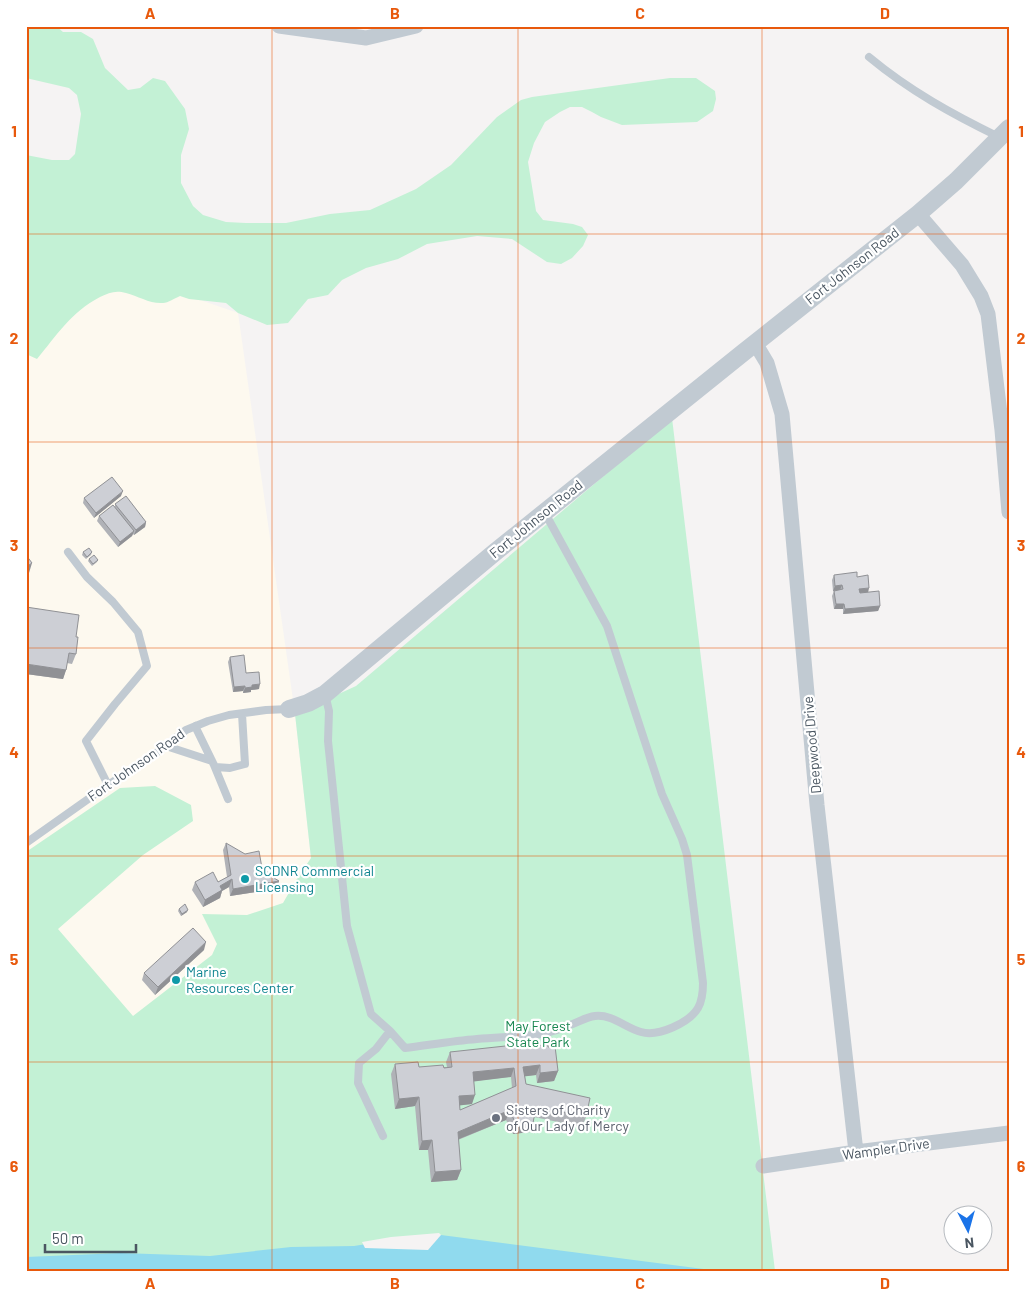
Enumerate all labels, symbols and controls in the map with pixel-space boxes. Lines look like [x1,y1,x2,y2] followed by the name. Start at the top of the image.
[145,3,156,22] text: A
[390,3,400,22] text: B
[635,3,645,22] text: C
[880,3,890,22] text: D
[11,121,17,140] text: 1
[1018,121,1024,140] text: 1
[801,224,902,308] street label: Fort Johnson Road
[10,328,19,347] text: 2
[1017,328,1026,347] text: 2
[486,476,586,561] street label: Fort Johnson Road
[10,535,18,554] text: 3
[1017,535,1025,554] text: 3
[799,696,824,795] street label: Deepwood Drive
[84,725,188,804] street label: Fort Johnson Road
[9,742,19,761] text: 4
[1016,742,1026,761] text: 4
[255,862,374,895] place label: SCDNR Commercial Licensing
[239,873,251,885] marker: SCDNR Commercial Licensing
[10,949,19,968] text: 5
[1017,949,1026,968] text: 5
[186,963,294,996] place label: Marine Resources Center
[170,974,182,986] marker: Marine Resources Center
[505,1017,571,1050] park label: May Forest State Park
[506,1101,629,1134] place label: Sisters of Charity of Our Lady of Mercy
[490,1112,502,1124] marker: Sisters of Charity of Our Lady of Mercy
[841,1134,931,1163] street label: Wampler Drive
[10,1156,19,1175] text: 6
[1017,1156,1026,1175] text: 6
[942,1204,992,1254] north arrow
[45,1222,136,1254] scale bar
[52,1229,84,1247] text: 50 m
[964,1234,975,1252] text: N
[145,1273,156,1292] text: A
[390,1273,400,1292] text: B
[635,1273,645,1292] text: C
[880,1273,890,1292] text: D

